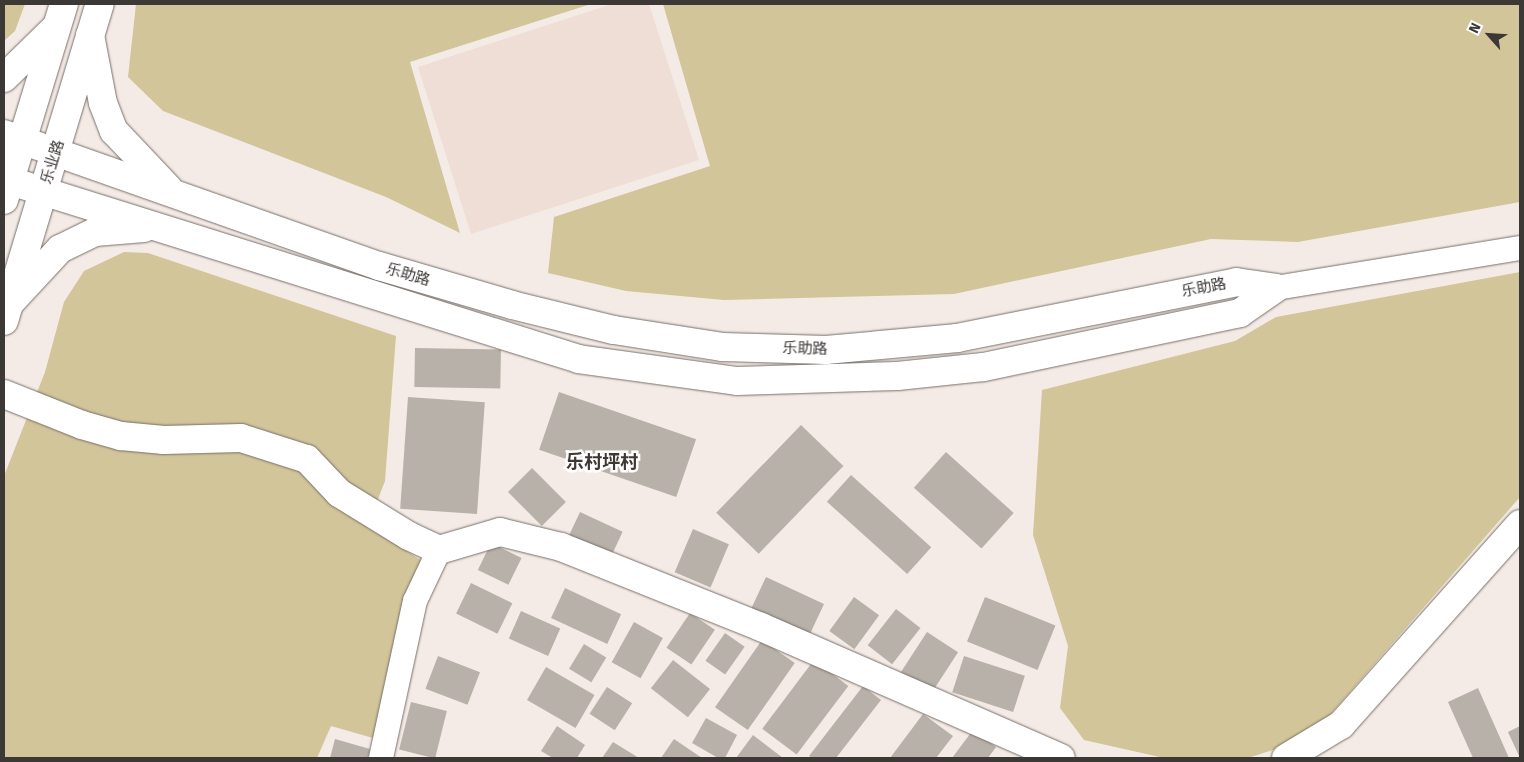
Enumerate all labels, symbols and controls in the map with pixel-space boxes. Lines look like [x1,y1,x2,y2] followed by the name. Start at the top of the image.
[1464,10,1514,60] north arrow
[1465,20,1485,36] text: N
[38,138,68,186] street label: 乐业路
[384,260,432,290] street label: 乐助路
[1180,275,1228,301] street label: 乐助路
[782,340,828,358] street label: 乐助路
[566,451,638,473] district label: 乐村坪村

